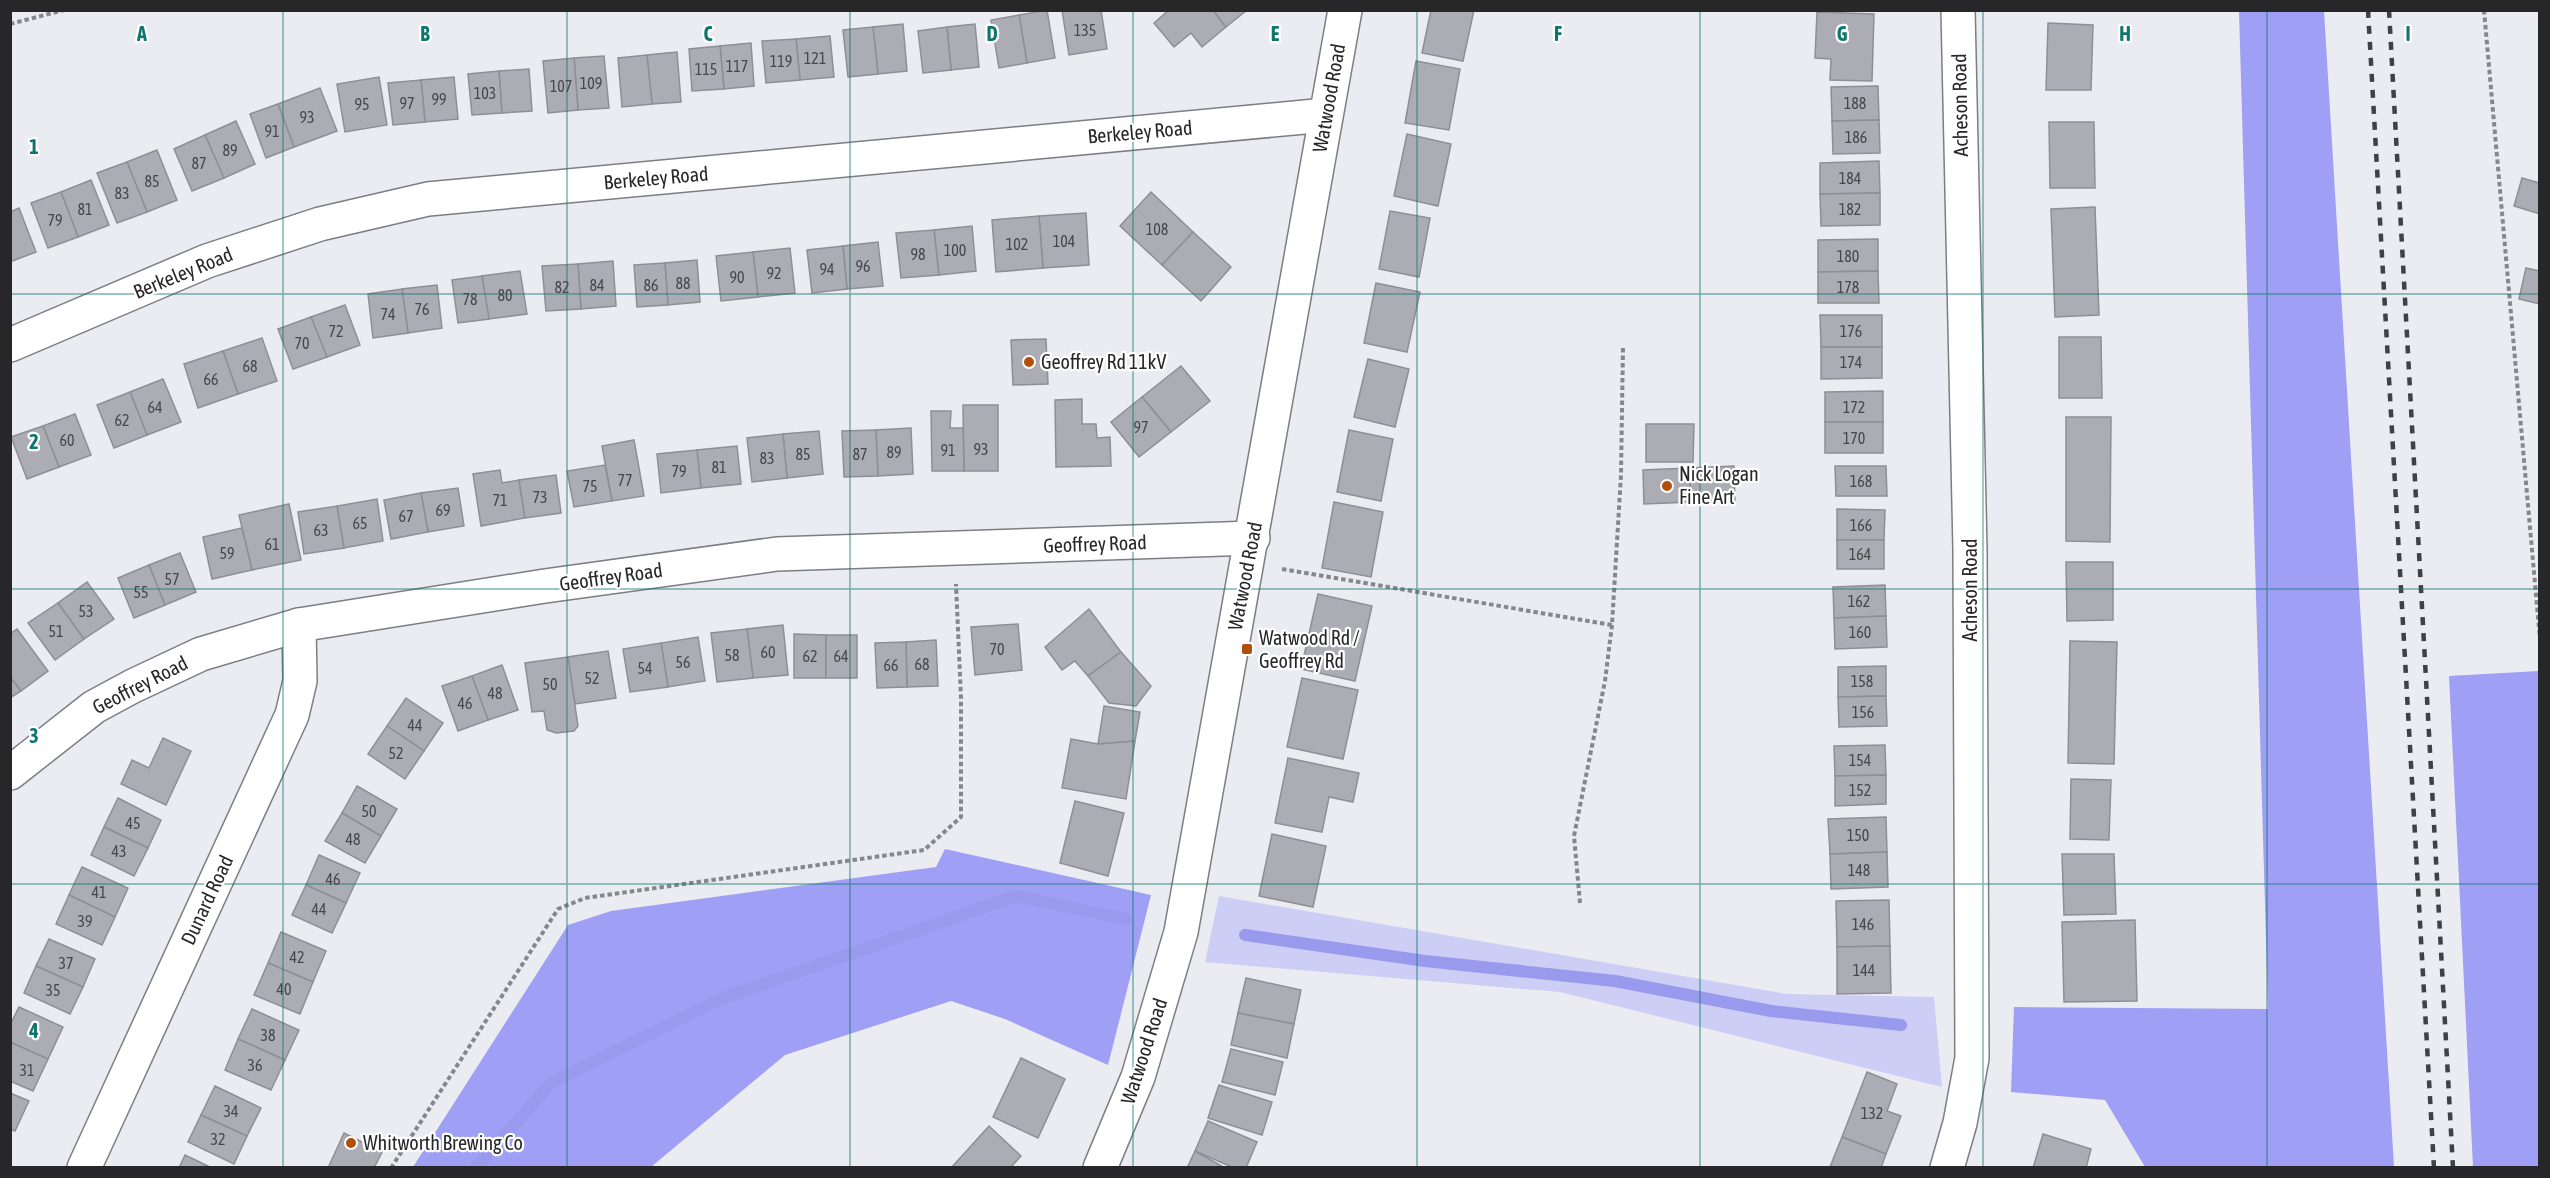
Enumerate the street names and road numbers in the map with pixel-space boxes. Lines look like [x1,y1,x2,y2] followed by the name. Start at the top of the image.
[1308,42,1349,154] street label: Watwood Road
[1947,53,1972,157] street label: Acheson Road
[1087,115,1193,148] street label: Berkeley Road
[603,161,709,194] street label: Berkeley Road
[130,242,236,303] street label: Berkeley Road
[1223,520,1266,632] street label: Watwood Road
[1043,530,1147,557] street label: Geoffrey Road
[1958,538,1981,642] street label: Acheson Road
[558,558,664,595] street label: Geoffrey Road
[88,651,191,718] street label: Geoffrey Road
[176,851,237,948] street label: Dunard Road
[1116,995,1171,1107] street label: Watwood Road

